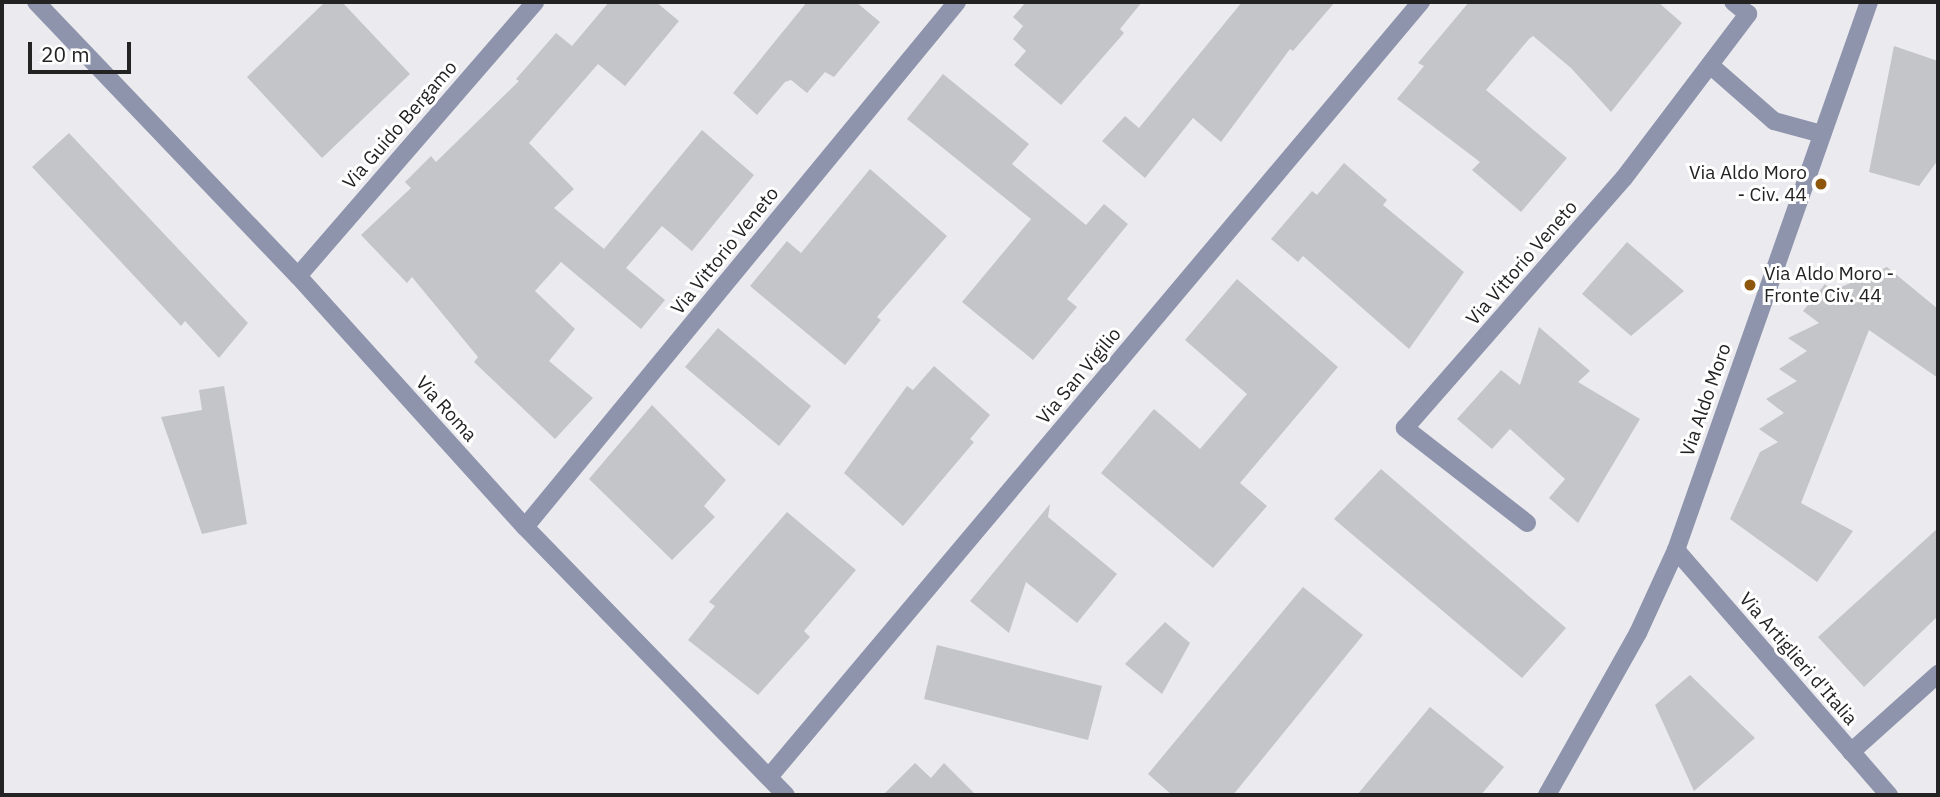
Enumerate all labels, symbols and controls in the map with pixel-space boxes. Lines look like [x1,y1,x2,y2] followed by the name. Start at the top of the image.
[32,28,135,72] scale bar
[41,40,90,68] text: 20 m
[338,56,462,194] street label: Via Guido Bergamo
[1689,162,1807,206] place label: Via Aldo Moro - Civ. 44
[1813,176,1829,192] marker: Via Aldo Moro - Civ. 44
[667,183,783,319] street label: Via Vittorio Veneto
[1462,196,1582,330] street label: Via Vittorio Veneto
[1764,263,1894,307] place label: Via Aldo Moro - Fronte Civ. 44
[1742,277,1758,293] marker: Via Aldo Moro - Fronte Civ. 44
[1032,323,1126,429] street label: Via San Vigilio
[1676,340,1736,460] street label: Via Aldo Moro
[411,372,481,446] street label: Via Roma
[1734,588,1862,730] street label: Via Artiglieri d'Italia

